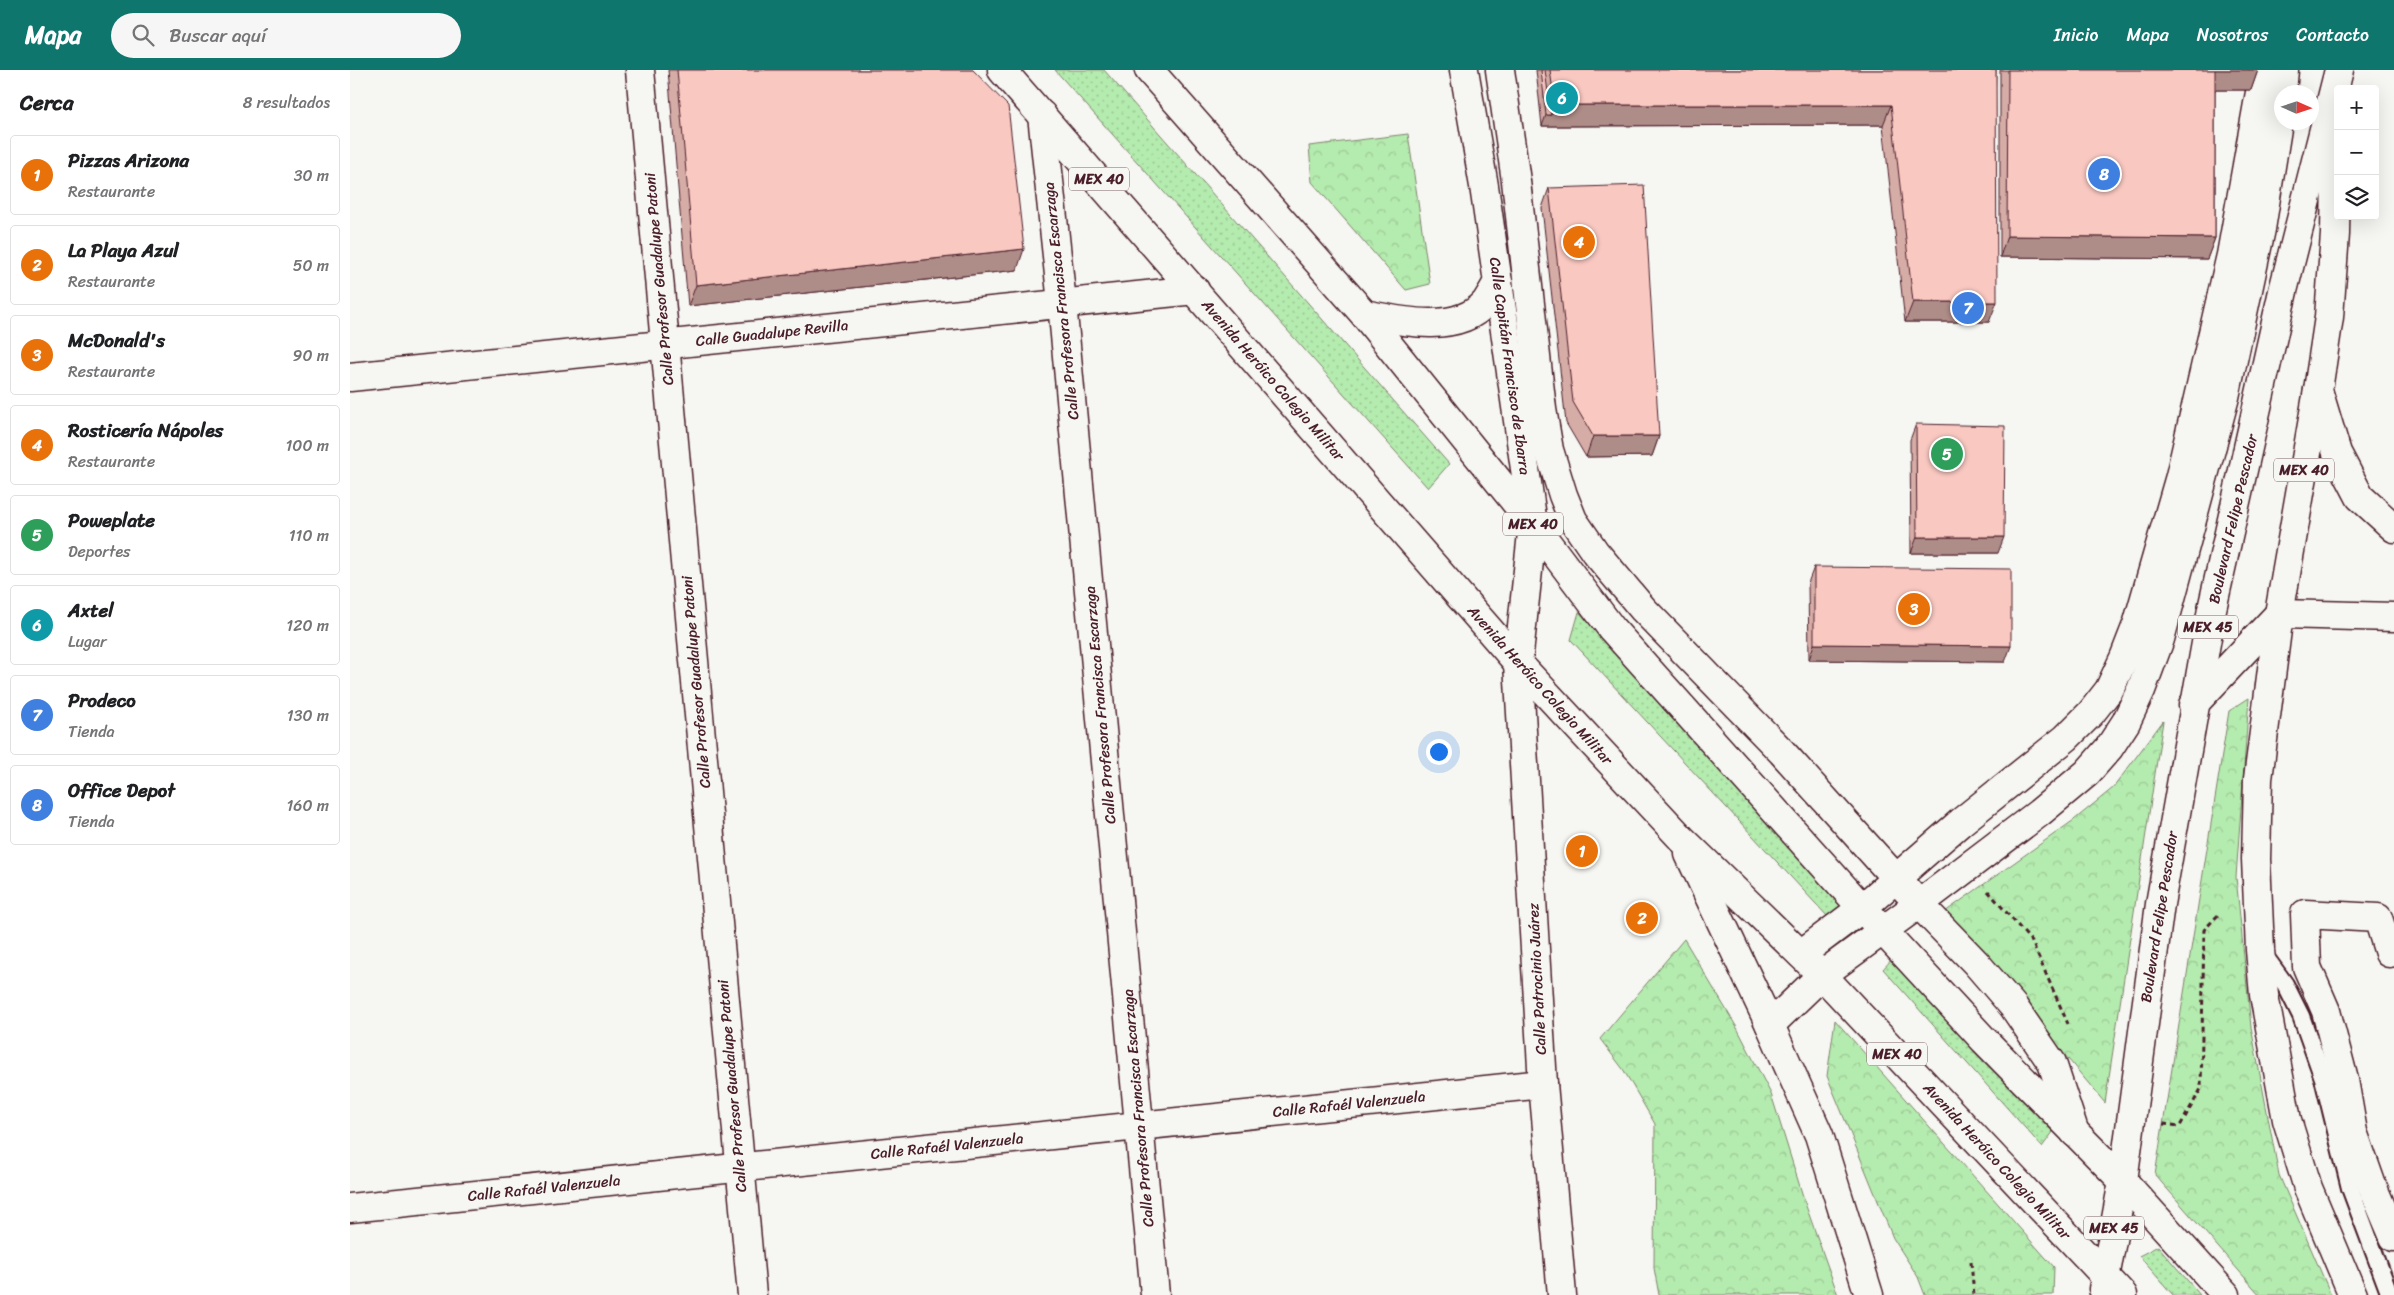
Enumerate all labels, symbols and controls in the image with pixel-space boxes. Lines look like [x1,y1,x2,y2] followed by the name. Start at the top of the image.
[111,13,461,58] search box
[25,14,81,56] text: Mapa
[169,19,266,52] text: Buscar aquí
[2054,19,2099,51] text: Inicio
[2127,19,2169,51] text: Mapa
[2197,19,2268,51] text: Nosotros
[2296,19,2369,51] text: Contacto
[129,21,157,49] icon: search
[1546,79,1578,117] pin: 6
[20,84,74,122] text: Cerca
[2274,85,2319,130] north arrow
[2334,85,2379,220] map controls
[2334,85,2379,130] button: +
[243,88,330,117] text: 8 resultados
[2334,130,2379,175] button: −
[68,144,189,177] text: Pizzas Arizona
[2088,155,2120,193] pin: 8
[34,161,40,190] text: 1
[294,161,329,190] text: 30 m
[1069,168,1129,190] road number: MEX 40
[637,171,681,386] street label: Calle Profesor Guadalupe Patoni
[2334,175,2379,220] button: layers
[68,177,155,206] text: Restaurante
[1036,180,1086,421] street label: Calle Profesora Francisca Escarzaga
[1563,223,1595,261] pin: 4
[68,234,179,267] text: La Playa Azul
[32,251,42,280] text: 2
[293,251,329,280] text: 50 m
[1482,256,1538,477] street label: Calle Capitán Francisco de Ibarra
[68,267,155,296] text: Restaurante
[1952,289,1984,327] pin: 7
[1194,292,1352,468] street label: Avenida Heróico Colegio Militar
[694,312,850,354] street label: Calle Guadalupe Revilla
[68,324,165,357] text: McDonald's
[33,341,41,370] text: 3
[293,341,329,370] text: 90 m
[68,357,155,386] text: Restaurante
[68,414,223,447] text: Rosticería Nápoles
[32,431,42,460] text: 4
[285,431,329,460] text: 100 m
[2201,431,2265,606] street label: Boulevard Felipe Pescador
[1931,435,1963,473] pin: 5
[68,447,155,476] text: Restaurante
[2274,458,2334,482] road number: MEX 40
[68,504,155,537] text: Poweplate
[1503,512,1563,536] road number: MEX 40
[32,521,42,550] text: 5
[289,521,329,550] text: 110 m
[68,537,130,566] text: Deportes
[674,574,718,789] street label: Calle Profesor Guadalupe Patoni
[1077,585,1123,825] street label: Calle Profesora Francisca Escarzaga
[1898,590,1930,628] pin: 3
[68,594,114,627] text: Axtel
[1460,598,1620,772] street label: Avenida Heróico Colegio Militar
[32,611,42,640] text: 6
[286,611,329,640] text: 120 m
[2178,616,2238,638] road number: MEX 45
[68,627,107,656] text: Lugar
[68,684,136,717] text: Prodeco
[32,701,42,730] text: 7
[287,701,329,730] text: 130 m
[68,717,115,746] text: Tienda
[1426,739,1452,765] your location
[68,774,175,807] text: Office Depot
[32,791,42,820] text: 8
[286,791,329,820] text: 160 m
[68,807,115,836] text: Tienda
[2133,829,2186,1005] street label: Boulevard Felipe Pescador
[1566,832,1598,870] pin: 1
[1626,899,1658,937] pin: 2
[1520,902,1554,1055] street label: Calle Patrocinio Juárez
[710,978,754,1193] street label: Calle Profesor Guadalupe Patoni
[1115,988,1161,1228] street label: Calle Profesora Francisca Escarzaga
[1867,1042,1927,1066] road number: MEX 40
[1916,1075,2078,1246] street label: Avenida Heróico Colegio Militar
[1271,1083,1427,1125] street label: Calle Rafaél Valenzuela
[869,1125,1025,1167] street label: Calle Rafaél Valenzuela
[466,1167,622,1209] street label: Calle Rafaél Valenzuela
[2084,1216,2144,1240] road number: MEX 45

